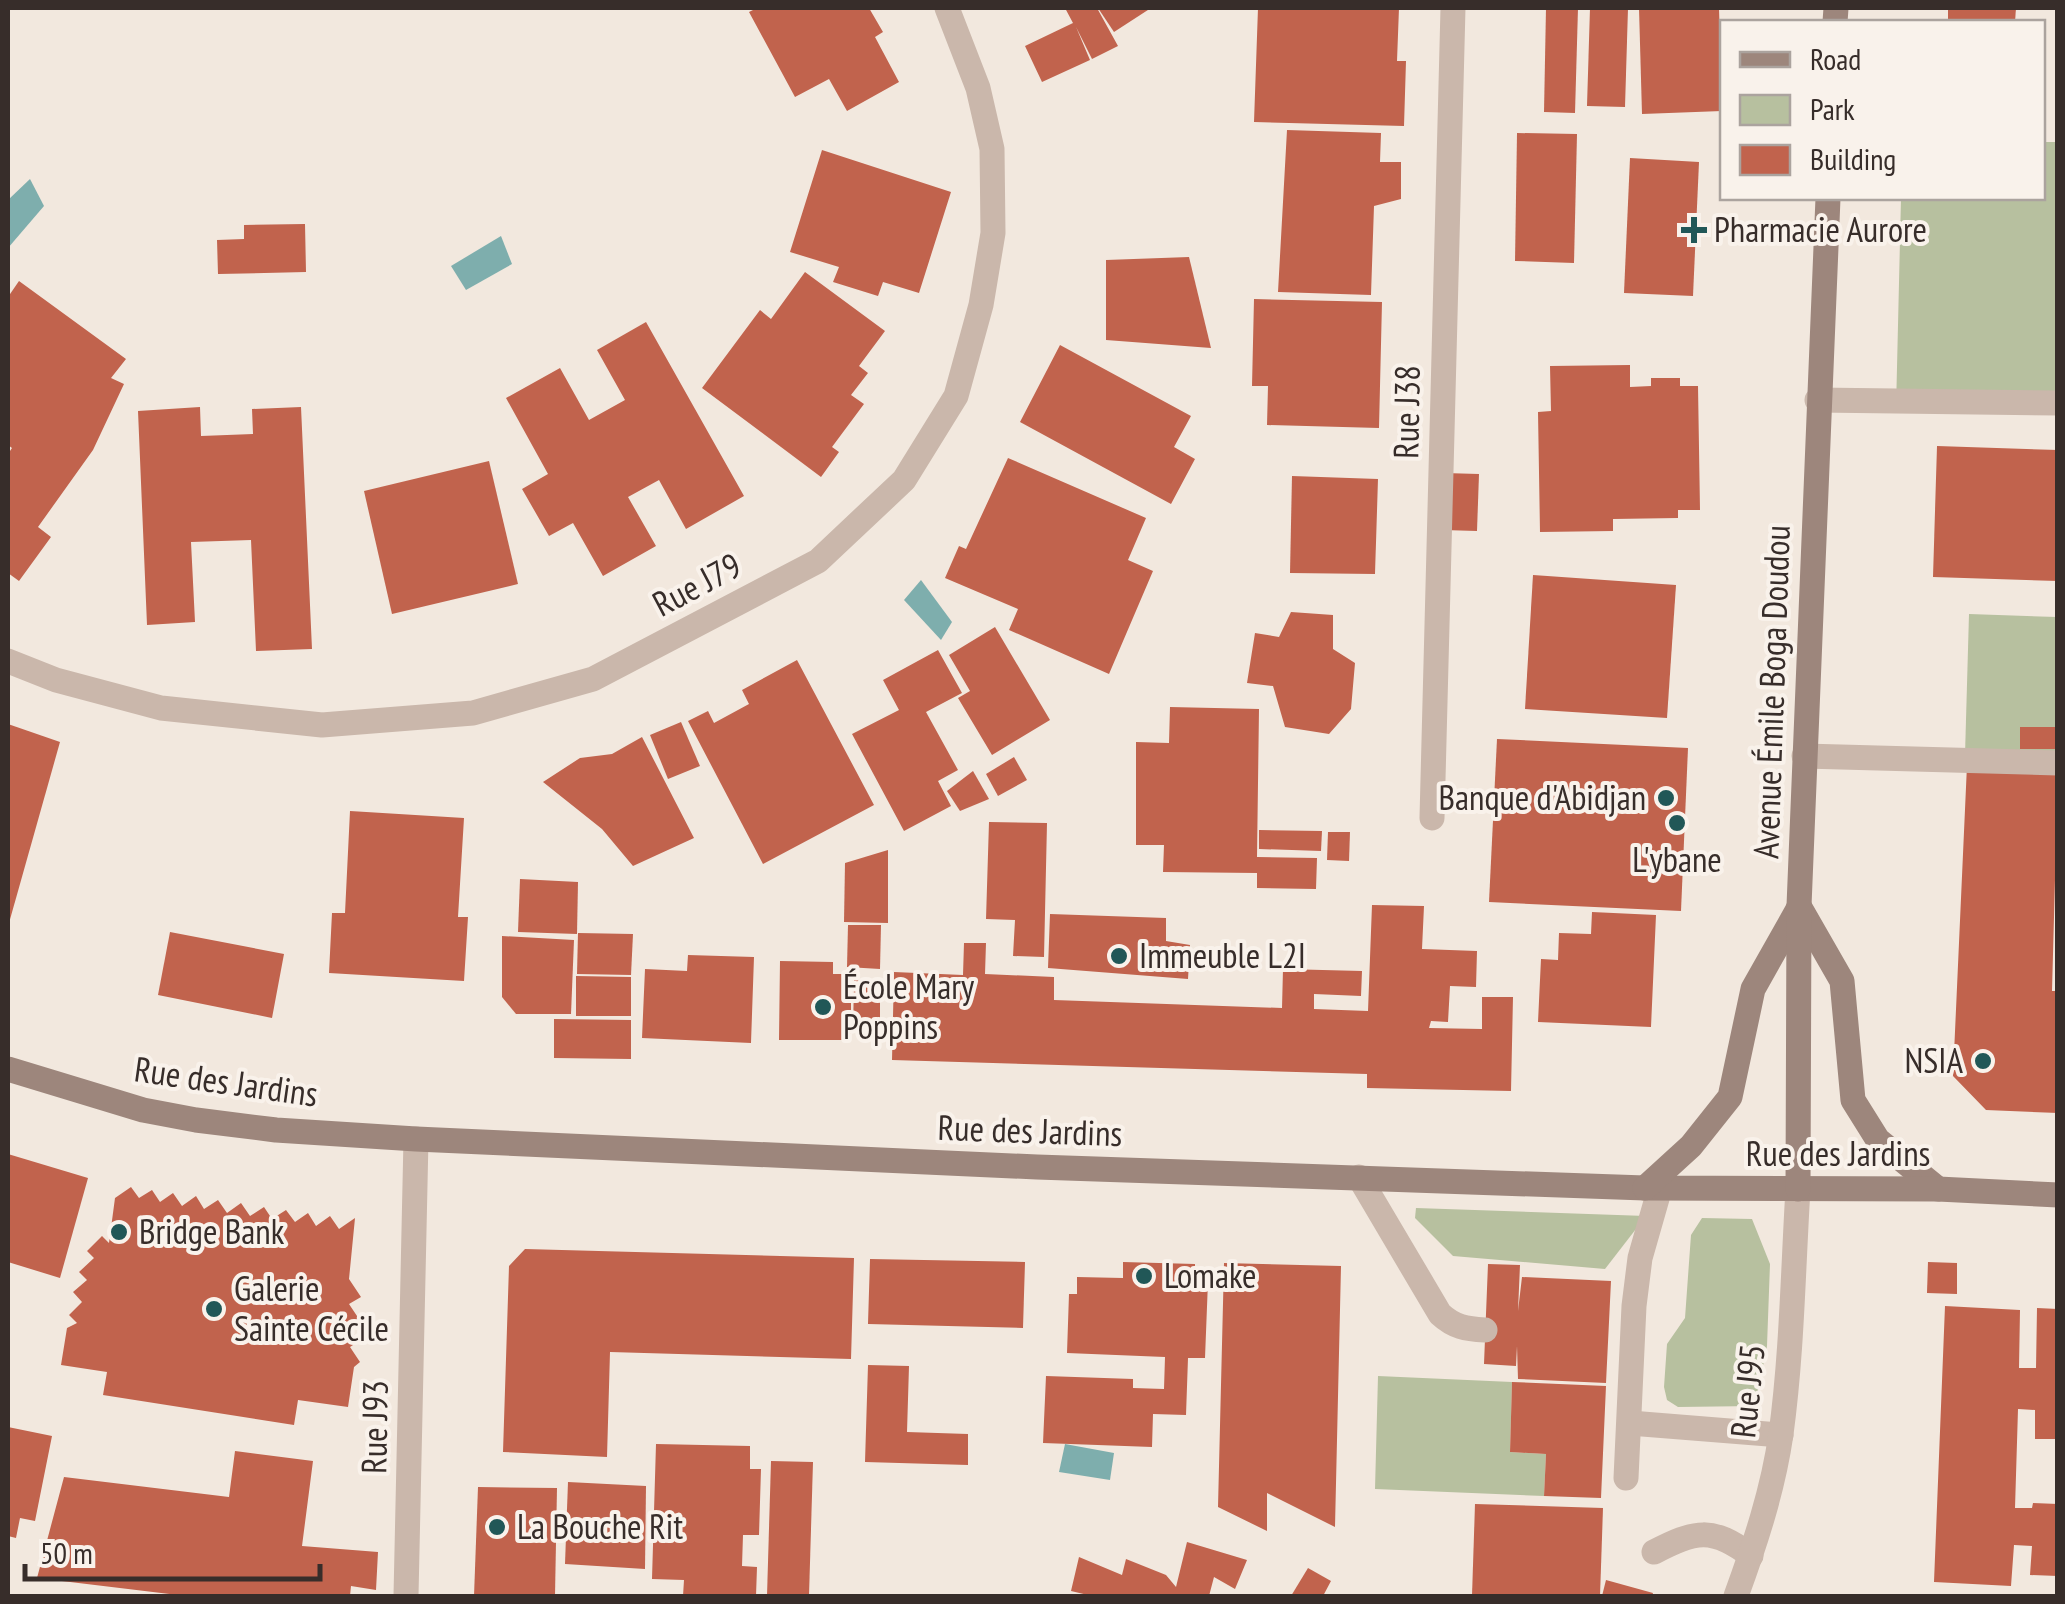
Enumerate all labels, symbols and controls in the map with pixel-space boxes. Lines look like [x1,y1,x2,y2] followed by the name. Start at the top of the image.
[1720,20,2045,200] legend
[1810,39,1861,78] text: Road
[1810,89,1855,128] text: Park
[1810,139,1896,178] text: Building
[1714,206,1927,252] place label: Pharmacie Aurore
[1683,219,1705,241] marker: Pharmacie Aurore
[1382,365,1430,459] street label: Rue J38
[1742,524,1800,859] street label: Avenue Émile Boga Doudou
[644,542,749,626] street label: Rue J79
[1439,774,1646,820] place label: Banque d'Abidjan
[1655,787,1677,809] marker: Banque d'Abidjan
[1666,812,1688,834] marker: L'ybane
[1632,836,1722,882] place label: L'ybane
[1139,932,1306,978] place label: Immeuble L2I
[1108,945,1130,967] marker: Immeuble L2I
[843,963,975,1049] place label: École Mary Poppins
[812,996,834,1018] marker: École Mary Poppins
[1904,1037,1963,1083] place label: NSIA
[131,1045,321,1117] street label: Rue des Jardins
[1972,1050,1994,1072] marker: NSIA
[937,1104,1123,1156] street label: Rue des Jardins
[1746,1130,1930,1176] street label: Rue des Jardins
[139,1208,285,1254] place label: Bridge Bank
[108,1221,130,1243] marker: Bridge Bank
[1164,1252,1257,1298] place label: Lomake
[234,1265,389,1351] place label: Galerie Sainte Cécile
[1133,1265,1155,1287] marker: Lomake
[203,1298,225,1320] marker: Galerie Sainte Cécile
[1719,1342,1775,1440] street label: Rue J95
[350,1380,398,1474] street label: Rue J93
[517,1503,683,1549] place label: La Bouche Rit
[486,1516,508,1538] marker: La Bouche Rit
[25,1519,320,1581] scale bar
[40,1533,93,1572] text: 50 m

